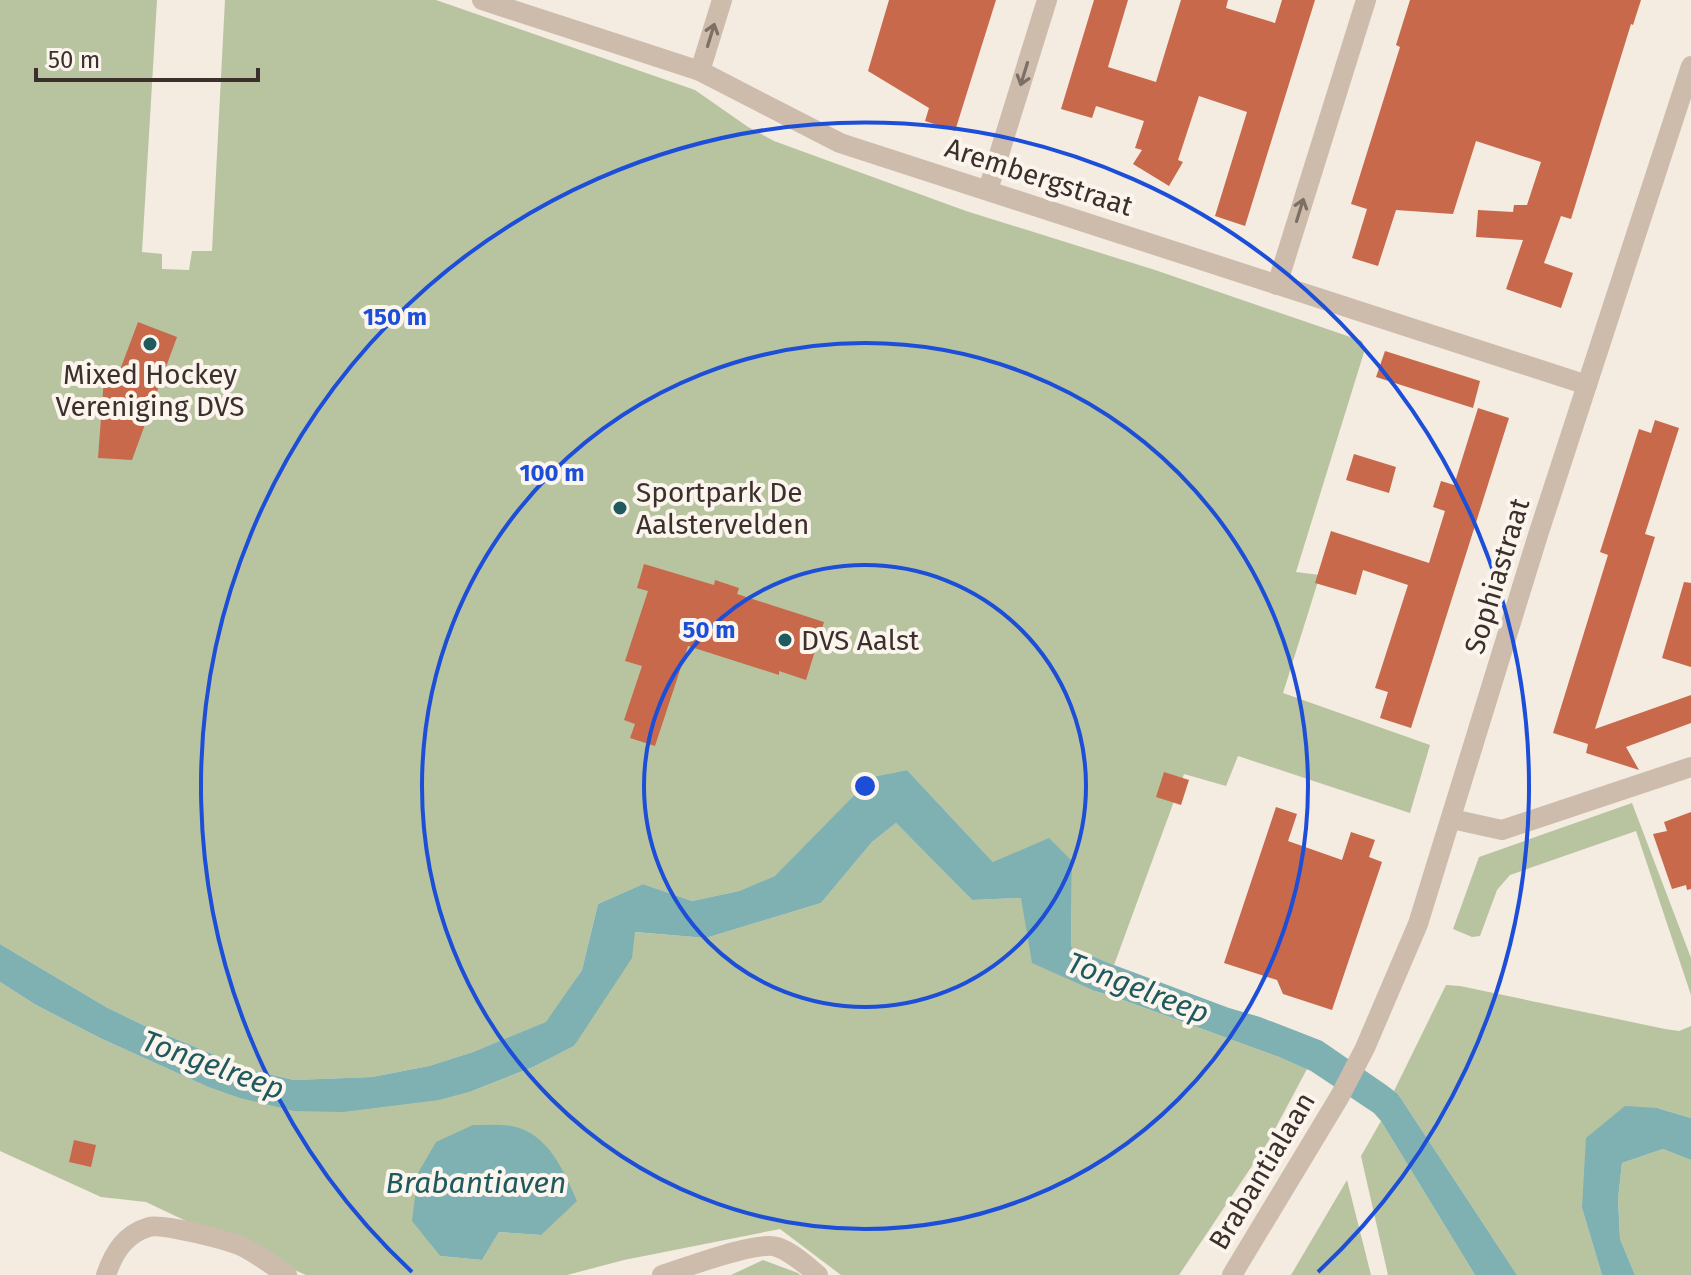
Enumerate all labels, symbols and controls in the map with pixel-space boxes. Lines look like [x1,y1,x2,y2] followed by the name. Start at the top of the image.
[704,23,719,49] one-way arrow
[36,32,258,82] scale bar
[48,46,100,74] text: 50 m
[1016,61,1031,87] one-way arrow
[941,131,1138,223] street label: Arembergstraat
[1293,198,1308,224] one-way arrow
[363,303,427,331] text: 150 m
[141,335,159,353] marker: Mixed Hockey Vereniging DVS
[56,358,244,423] place label: Mixed Hockey Vereniging DVS
[519,459,585,487] text: 100 m
[636,476,809,541] place label: Sportpark De Aalstervelden
[1458,493,1537,658] street label: Sophiastraat
[611,499,629,517] marker: Sportpark De Aalstervelden
[683,616,735,644] text: 50 m
[801,624,920,657] place label: DVS Aalst
[776,631,794,649] marker: DVS Aalst
[851,772,879,800] centre of rings
[1062,945,1214,1031] water label: Tongelreep
[137,1023,289,1107] water label: Tongelreep
[1202,1086,1322,1256] street label: Brabantialaan
[386,1165,566,1201] water label: Brabantiaven

